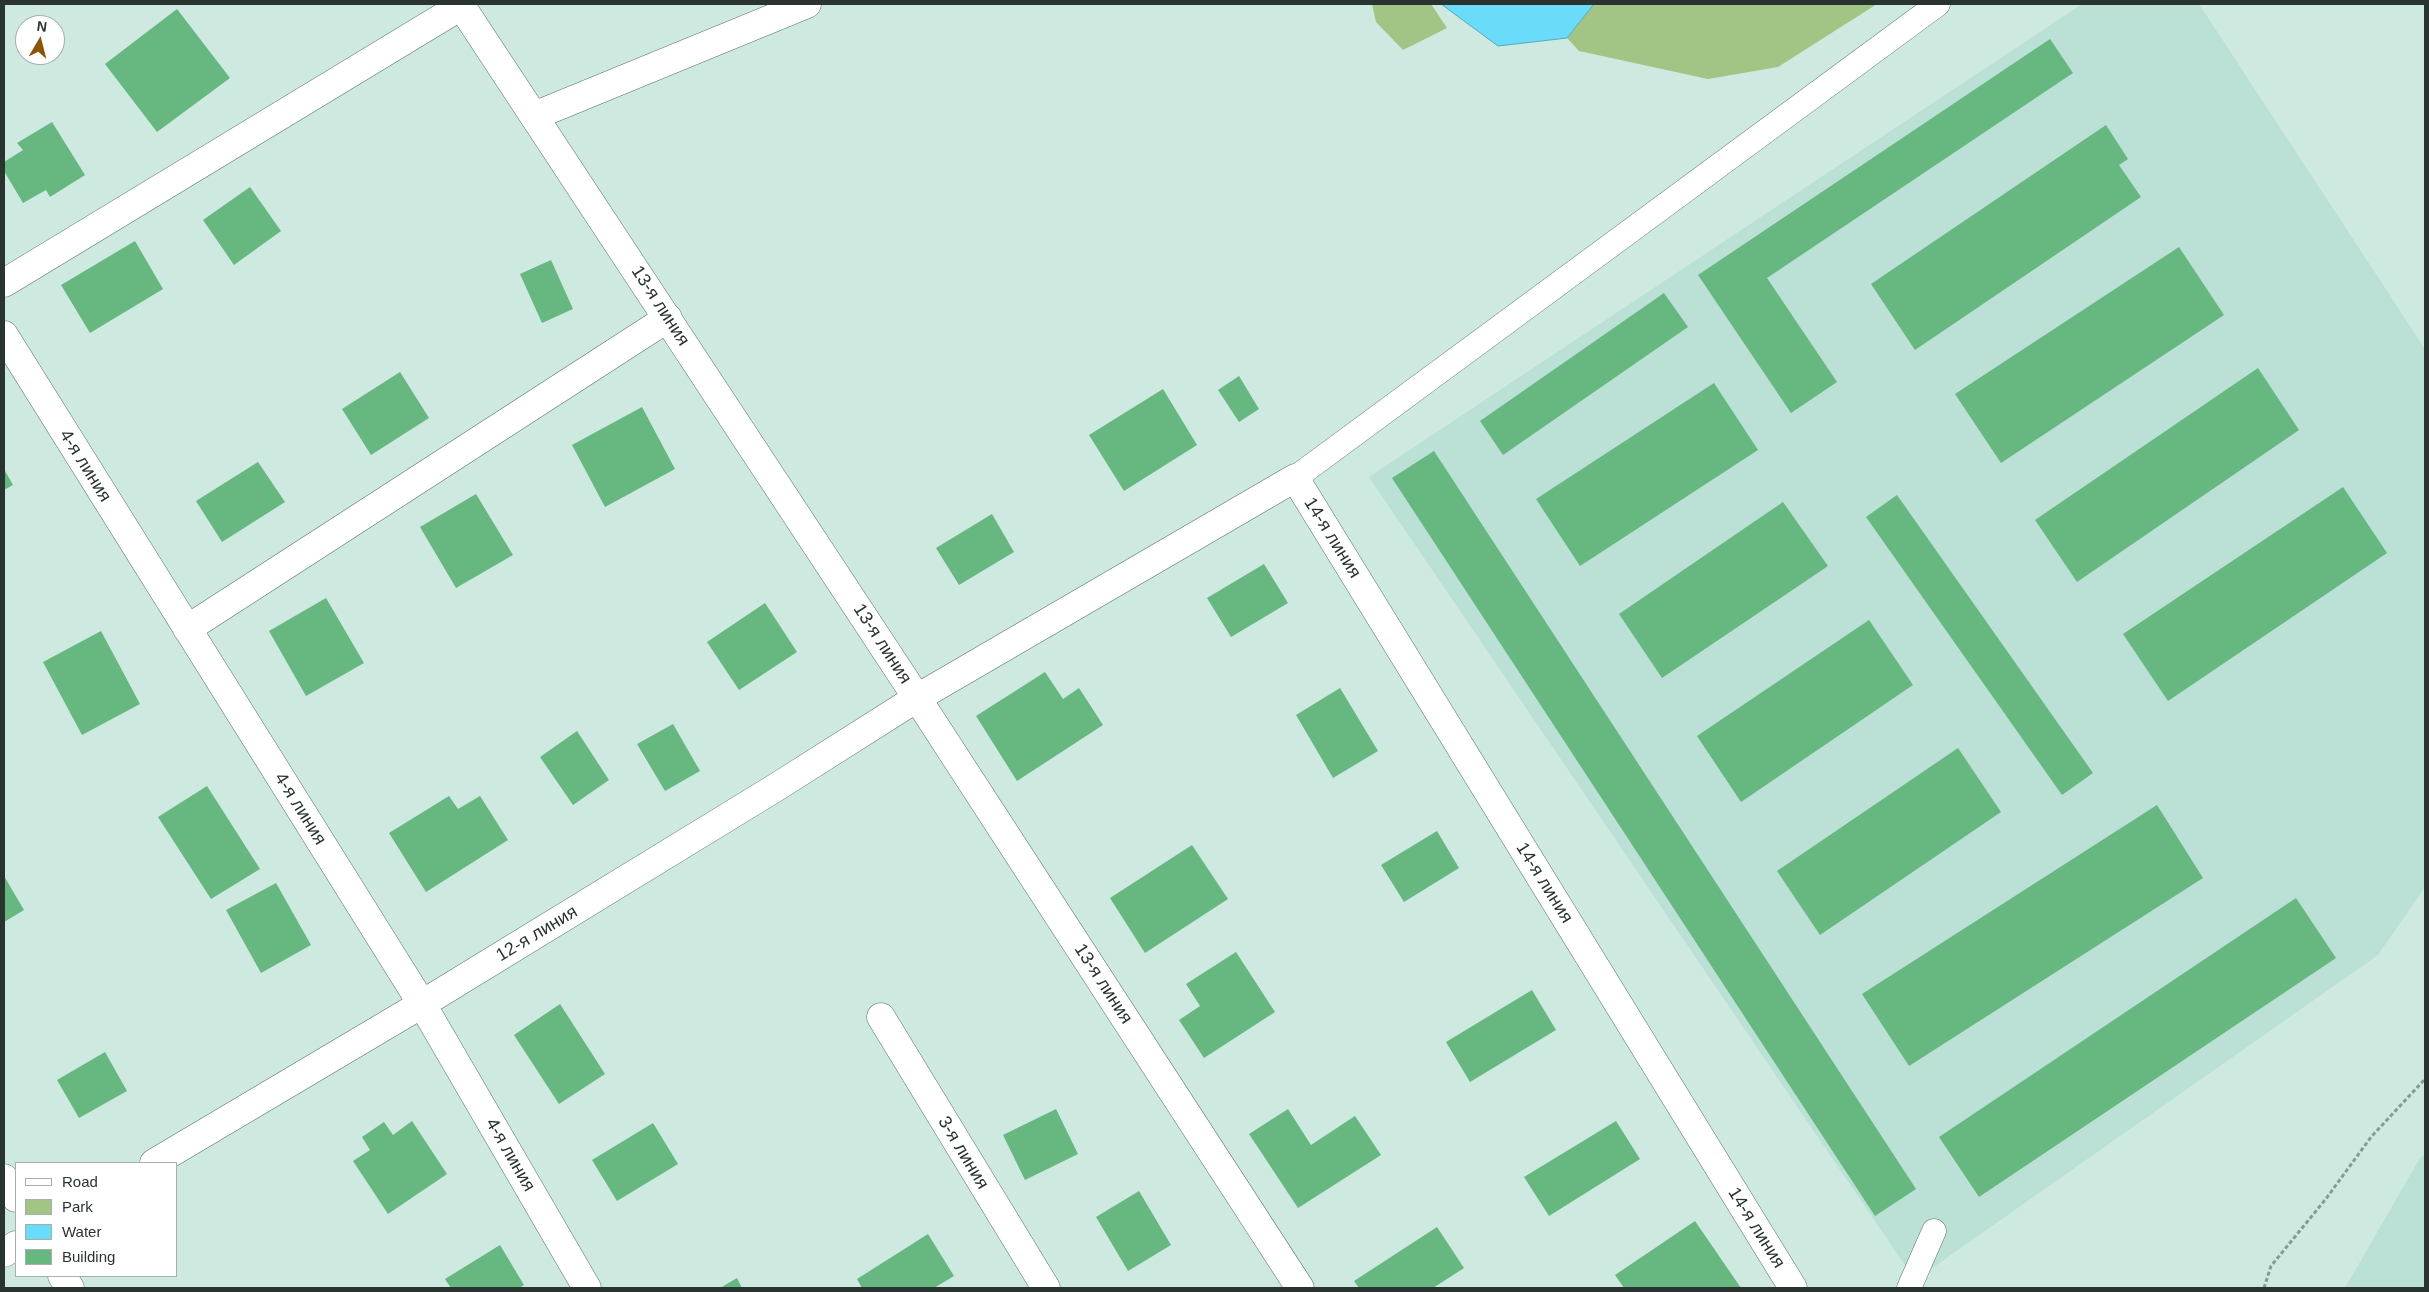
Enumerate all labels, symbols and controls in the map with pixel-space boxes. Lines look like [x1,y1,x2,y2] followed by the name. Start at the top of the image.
[15,15,65,65] north arrow
[36,18,48,35] text: N
[626,262,694,350] street label: 13-я линия
[54,426,116,506] street label: 4-я линия
[1299,494,1365,582] street label: 14-я линия
[848,600,916,688] street label: 13-я линия
[269,769,331,849] street label: 4-я линия
[1511,839,1577,927] street label: 14-я линия
[492,901,582,967] street label: 12-я линия
[1069,940,1137,1028] street label: 13-я линия
[933,1113,993,1193] street label: 3-я линия
[480,1115,540,1195] street label: 4-я линия
[15,1162,178,1277] legend
[62,1173,98,1190] text: Road
[1723,1184,1789,1272] street label: 14-я линия
[62,1198,93,1215] text: Park
[62,1223,101,1240] text: Water
[62,1248,115,1265] text: Building

